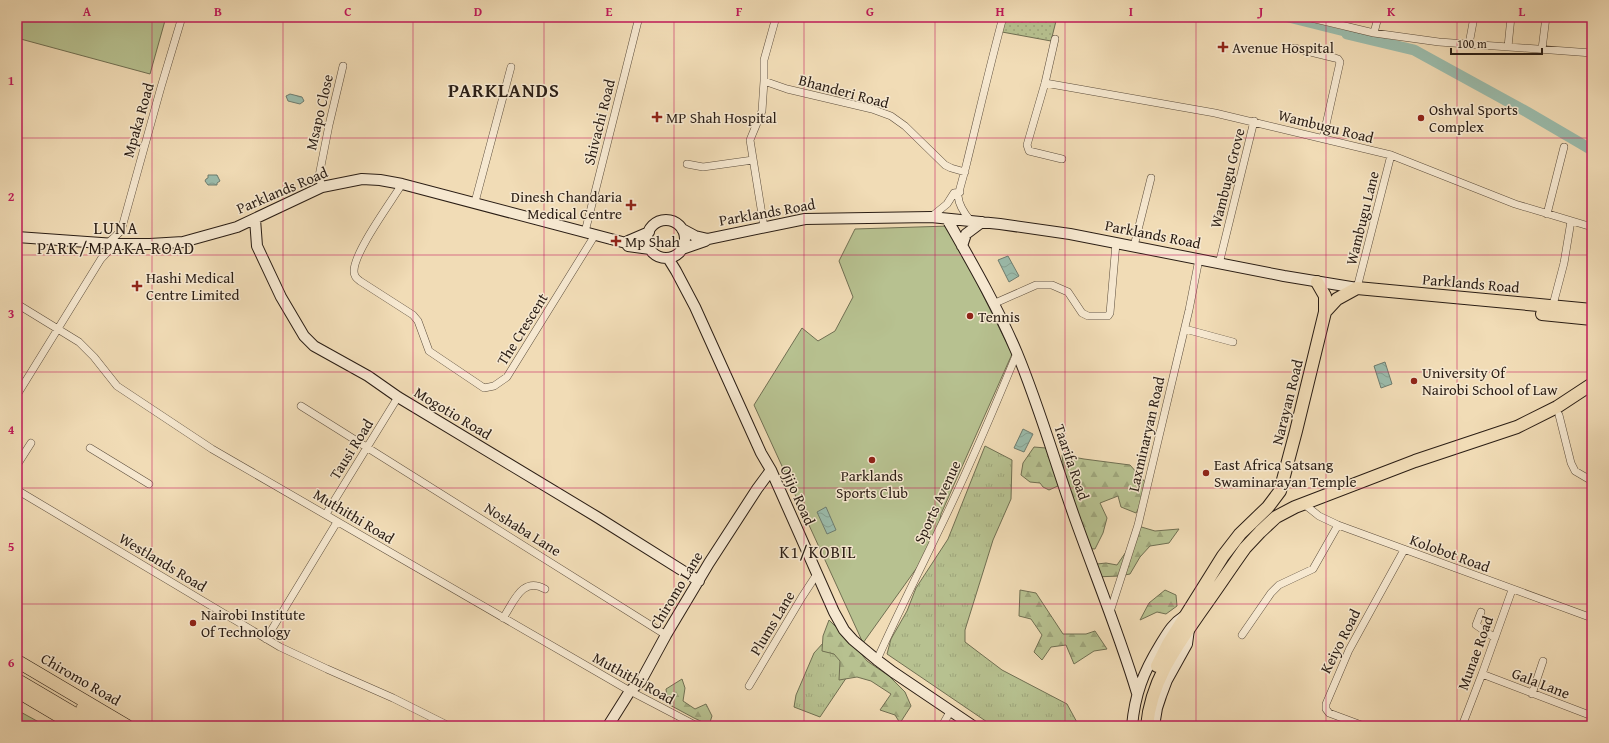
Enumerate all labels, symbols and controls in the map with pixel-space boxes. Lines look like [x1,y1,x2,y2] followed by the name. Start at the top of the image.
[83,2,92,21] text: A
[214,2,222,21] text: B
[344,2,352,21] text: C
[474,2,482,21] text: D
[606,2,613,21] text: E
[736,2,743,21] text: F
[866,2,874,21] text: G
[995,2,1005,21] text: H
[1129,2,1133,21] text: I
[1257,2,1264,21] text: J
[1387,2,1396,21] text: K
[1519,2,1526,21] text: L
[1451,30,1542,56] scale bar
[1457,35,1487,52] text: 100 m
[1232,37,1334,58] place label: Avenue Hospital
[1217,41,1229,53] marker: Avenue Hospital
[797,69,891,113] street label: Bhanderi Road
[8,71,14,90] text: 1
[300,72,338,152] street label: Msapo Close
[448,76,560,104] district label: PARKLANDS
[578,77,620,167] street label: Shivachi Road
[117,80,159,160] street label: Mpaka Road
[1429,99,1518,137] place label: Oshwal Sports Complex
[1276,104,1376,148] street label: Wambugu Road
[666,107,777,128] place label: MP Shah Hospital
[651,111,663,123] marker: MP Shah Hospital
[1416,113,1426,123] marker: Oshwal Sports Complex
[1204,126,1250,230] street label: Wambugu Grove
[233,161,331,219] street label: Parklands Road
[1340,169,1384,267] street label: Wambugu Lane
[511,186,622,224] place label: Dinesh Chandaria Medical Centre
[8,187,15,206] text: 2
[717,193,817,231] street label: Parklands Road
[625,199,637,211] marker: Dinesh Chandaria Medical Centre
[1103,214,1203,254] street label: Parklands Road
[37,215,195,260] district label: LUNA PARK/MPAKA ROAD
[625,231,681,252] place label: Mp Shah
[610,235,622,247] marker: Mp Shah
[146,267,240,305] place label: Hashi Medical Centre Limited
[1422,268,1520,298] street label: Parklands Road
[131,280,143,292] marker: Hashi Medical Centre Limited
[491,288,553,369] street label: The Crescent
[8,304,14,323] text: 3
[978,306,1020,327] place label: Tennis
[965,311,975,321] marker: Tennis
[1266,357,1308,447] street label: Narayan Road
[1422,362,1558,400] place label: University Of Nairobi School of Law
[1123,374,1169,494] street label: Laxminaryan Road
[1409,376,1419,386] marker: University Of Nairobi School of Law
[410,382,496,444] street label: Mogotio Road
[324,415,378,483] street label: Tausi Road
[8,420,15,439] text: 4
[1049,421,1095,503] street label: Taarifa Road
[1214,454,1356,492] place label: East Africa Satsang Swaminarayan Temple
[867,455,877,465] marker: Parklands Sports Club
[908,457,966,547] street label: Sports Avenue
[775,462,821,528] street label: Ojijo Road
[836,465,908,503] place label: Parklands Sports Club
[1201,468,1211,478] marker: East Africa Satsang Swaminarayan Temple
[310,484,398,548] street label: Muthithi Road
[481,497,565,561] street label: Noshaba Lane
[115,528,211,596] street label: Westlands Road
[1407,529,1493,577] street label: Kolobot Road
[8,537,15,556] text: 5
[779,539,857,564] district label: K1/KOBIL
[644,547,708,633] street label: Chiromo Lane
[745,587,799,659] street label: Plums Lane
[201,604,305,642] place label: Nairobi Institute Of Technology
[1315,605,1365,677] street label: Keiyo Road
[1452,613,1498,693] street label: Munae Road
[188,618,198,628] marker: Nairobi Institute Of Technology
[589,647,679,709] street label: Muthithi Road
[37,648,125,710] street label: Chiromo Road
[8,653,15,672] text: 6
[1509,662,1573,704] street label: Gala Lane

